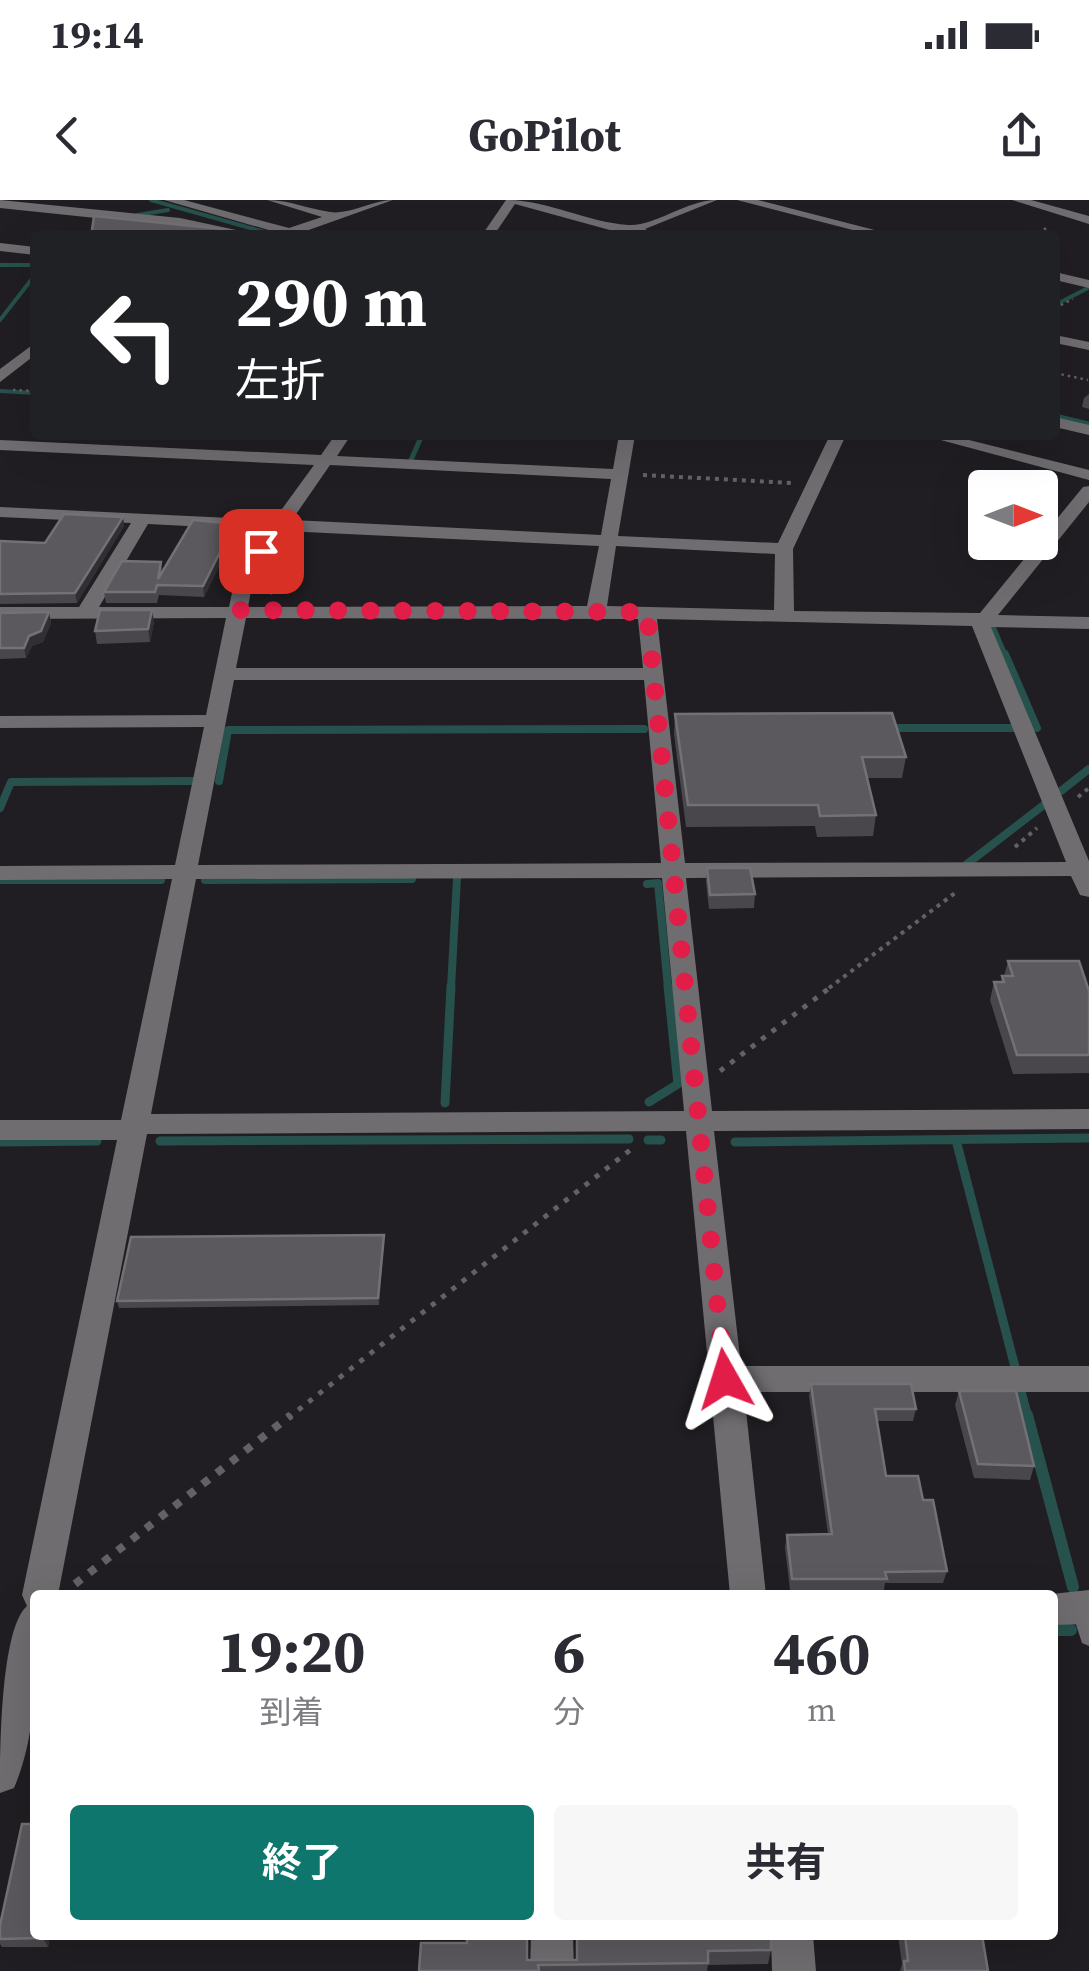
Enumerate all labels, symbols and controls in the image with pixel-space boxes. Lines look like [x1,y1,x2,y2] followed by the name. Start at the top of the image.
[50,9,144,61] text: 19:14
[468,104,621,166] text: GoPilot
[40,108,95,163] icon: back
[994,108,1049,163] icon: share
[235,253,427,349] text: 290 m
[70,270,200,400] icon: left
[235,349,325,411] text: 左折
[968,470,1058,560] north arrow
[968,470,1058,560] map controls
[219,509,304,594] pin
[234,524,289,579] icon: arrive
[673,1327,777,1431] position arrow
[217,1610,366,1692] text: 19:20
[553,1610,586,1692] text: 6
[773,1612,871,1694] text: 460
[807,1688,836,1732] text: m
[259,1690,324,1734] text: 到着
[553,1690,585,1734] text: 分
[70,1805,534,1920] button: 終了
[554,1805,1018,1920] button: 共有

